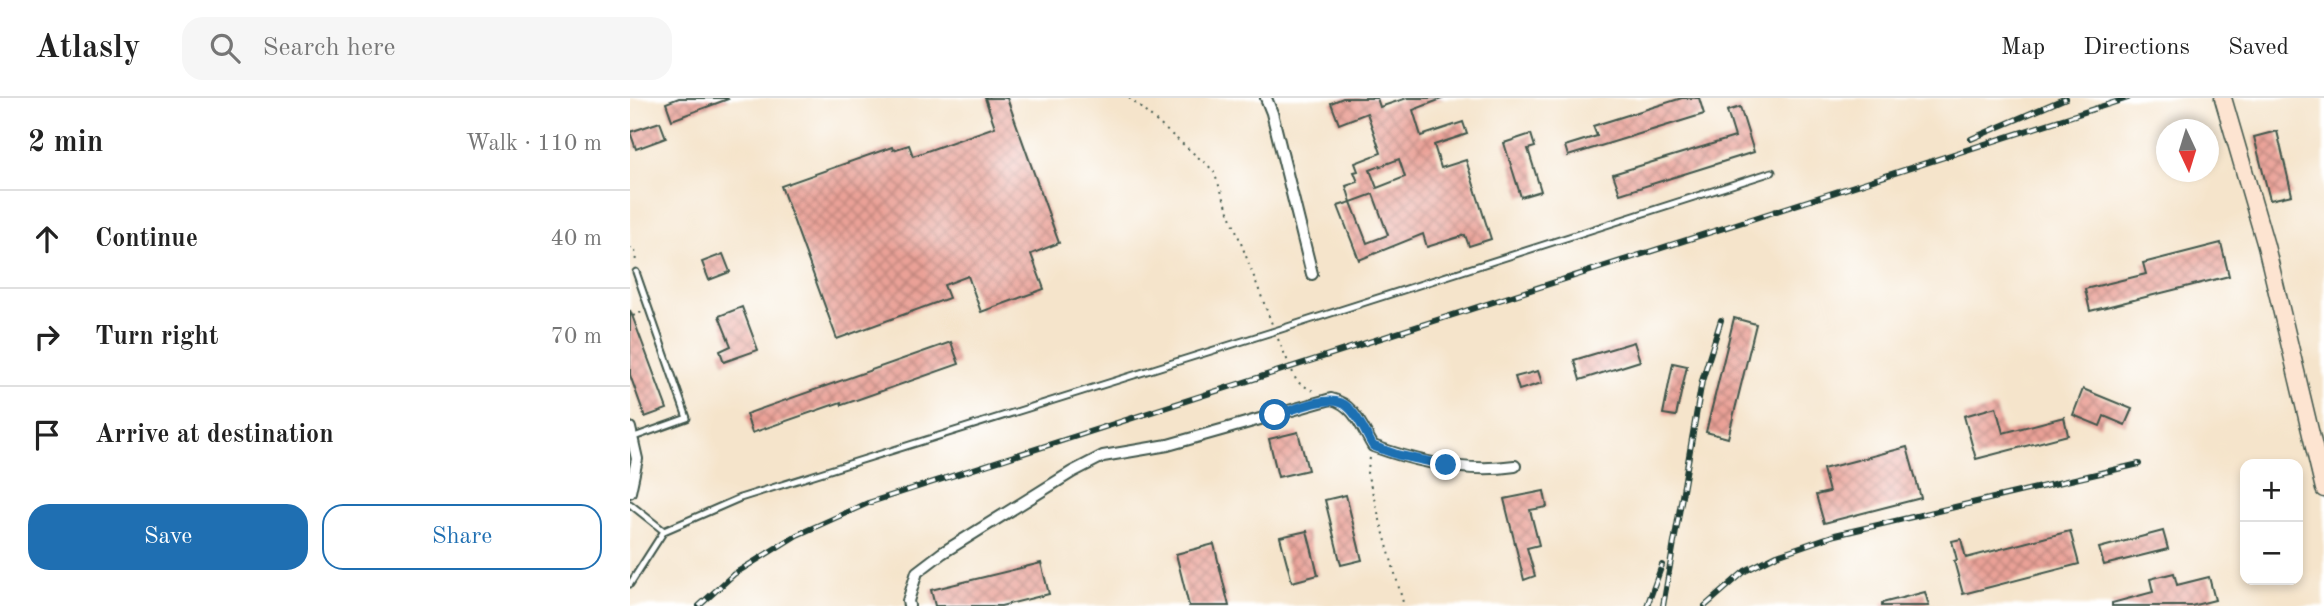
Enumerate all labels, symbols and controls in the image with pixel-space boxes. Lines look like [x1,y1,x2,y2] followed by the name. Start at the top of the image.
[182,17,672,80] search box
[206,29,244,67] icon: search
[35,32,140,65] text: Atlasly
[262,35,396,61] text: Search here
[2001,36,2045,60] text: Map
[2083,36,2190,60] text: Directions
[2228,36,2289,60] text: Saved
[2156,119,2219,182] north arrow
[28,128,103,158] text: 2 min
[466,132,602,155] text: Walk · 110 m
[28,220,66,258] icon: ahead
[95,226,198,252] text: Continue
[551,227,602,250] text: 40 m
[28,318,66,356] icon: right
[95,324,218,350] text: Turn right
[551,325,602,348] text: 70 m
[1259,399,1290,430] route start
[28,416,66,454] icon: arrive
[95,422,334,448] text: Arrive at destination
[1430,449,1461,480] route end
[2240,459,2303,585] map controls
[2240,459,2303,522] button: +
[28,504,308,570] button: Save
[322,504,602,570] button: Share
[2240,522,2303,585] button: −

